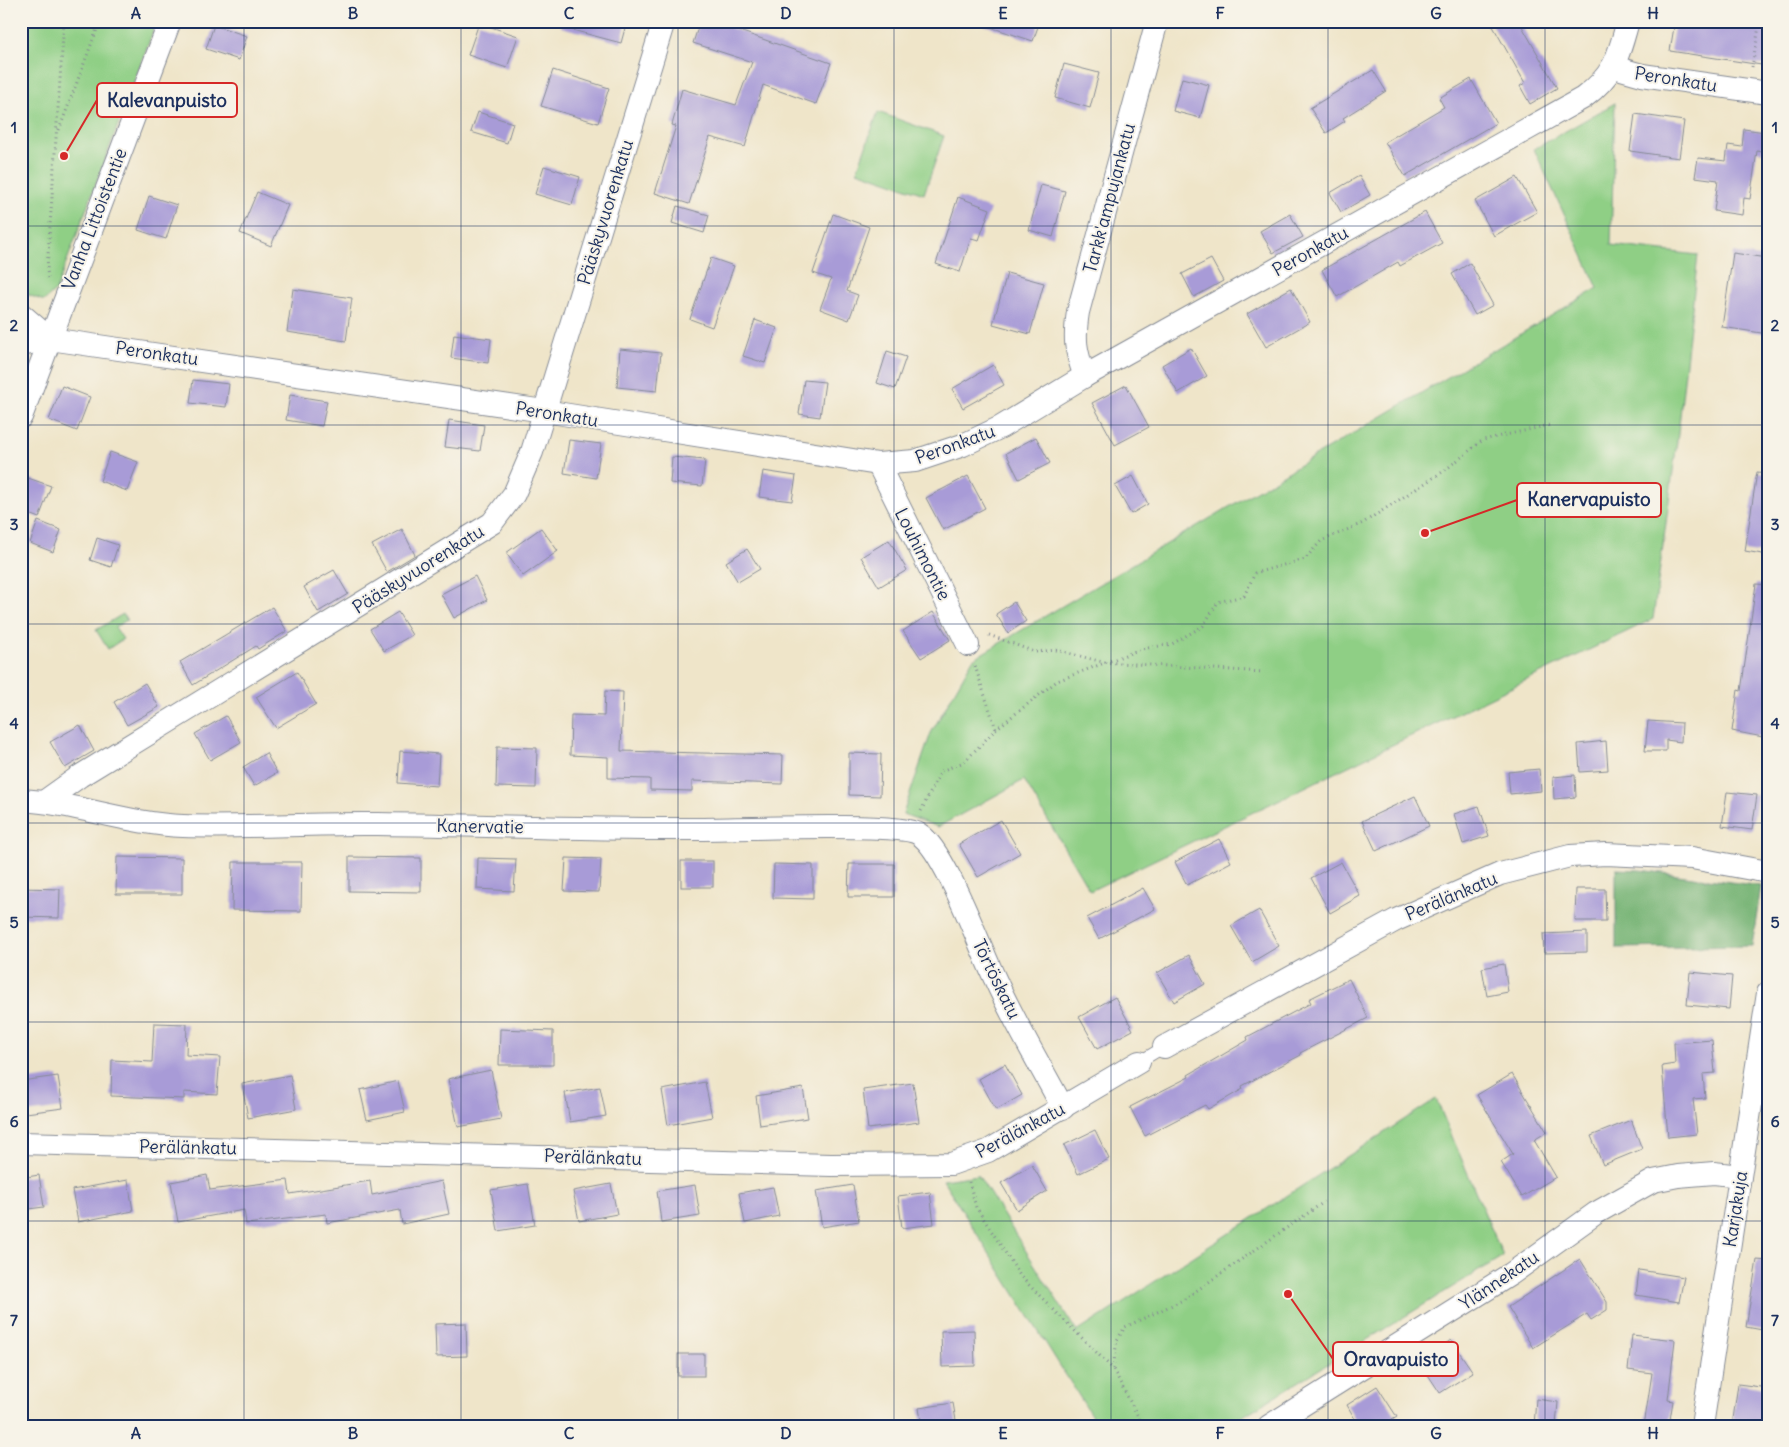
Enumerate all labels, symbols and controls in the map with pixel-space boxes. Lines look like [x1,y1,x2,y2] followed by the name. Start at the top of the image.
[131,3,141,23] text: A
[348,3,359,23] text: B
[564,3,575,23] text: C
[780,3,792,23] text: D
[998,3,1008,23] text: E
[1215,3,1225,23] text: F
[1430,3,1442,23] text: G
[1647,3,1659,23] text: H
[1633,61,1719,97] street label: Peronkatu
[97,83,237,117] callout: Kalevanpuisto
[107,88,227,112] text: Kalevanpuisto
[11,117,17,137] text: 1
[1772,117,1778,137] text: 1
[1078,120,1140,276] street label: Tarkk'ampujankatu
[572,137,638,287] street label: Pääskyvuorenkatu
[56,145,132,293] street label: Vanha Littoistentie
[1268,221,1352,281] street label: Peronkatu
[10,315,19,335] text: 2
[1771,315,1780,335] text: 2
[114,336,200,370] street label: Peronkatu
[514,396,600,432] street label: Peronkatu
[912,419,998,469] street label: Peronkatu
[1517,483,1661,517] callout: Kanervapuisto
[1527,487,1651,511] text: Kanervapuisto
[890,504,956,604] street label: Louhimontie
[9,514,19,534] text: 3
[1770,514,1780,534] text: 3
[348,519,488,619] street label: Pääskyvuorenkatu
[9,713,19,733] text: 4
[1770,713,1780,733] text: 4
[436,814,524,838] street label: Kanervatie
[1401,866,1501,926] street label: Perälänkatu
[9,912,19,932] text: 5
[1770,912,1780,932] text: 5
[968,935,1026,1023] street label: Törtöskatu
[971,1097,1069,1163] street label: Perälänkatu
[9,1111,19,1131] text: 6
[1770,1111,1780,1131] text: 6
[139,1135,237,1159] street label: Perälänkatu
[544,1144,642,1170] street label: Perälänkatu
[1718,1169,1752,1249] street label: Karjakuja
[1455,1245,1543,1315] street label: Ylännekatu
[10,1310,18,1330] text: 7
[1771,1310,1779,1330] text: 7
[1333,1342,1458,1376] callout: Oravapuisto
[1344,1347,1449,1371] text: Oravapuisto
[131,1423,141,1443] text: A
[348,1423,359,1443] text: B
[564,1423,575,1443] text: C
[780,1423,792,1443] text: D
[998,1423,1008,1443] text: E
[1215,1423,1225,1443] text: F
[1430,1423,1442,1443] text: G
[1647,1423,1659,1443] text: H

